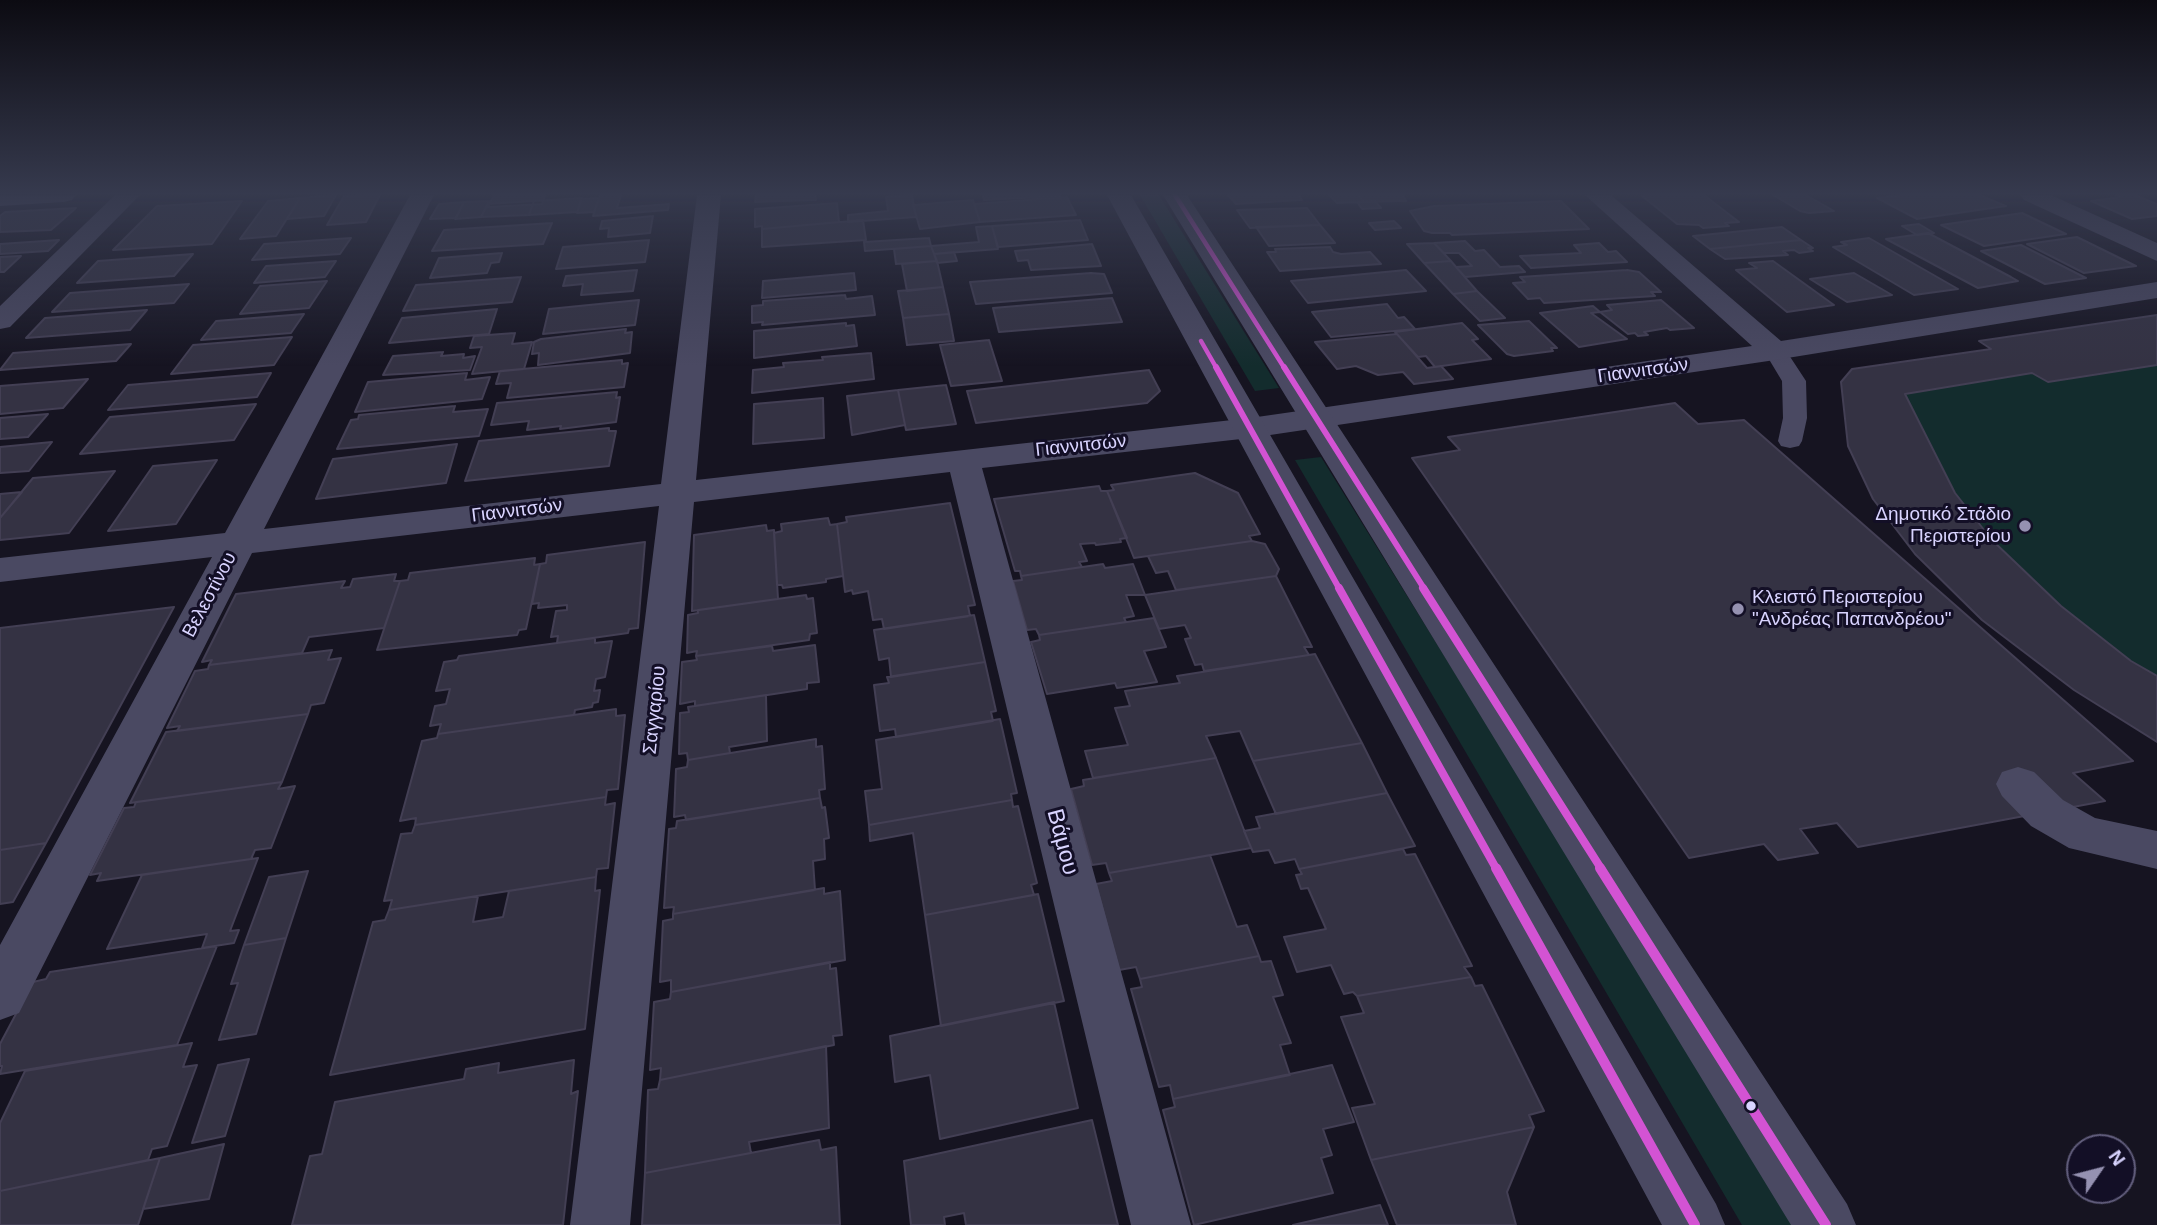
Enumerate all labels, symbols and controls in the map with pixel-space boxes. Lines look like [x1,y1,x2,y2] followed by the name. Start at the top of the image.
[1596,353,1690,389] street label: Γιαννιτσών
[1034,430,1128,462] street label: Γιαννιτσών
[470,494,564,528] street label: Γιαννιτσών
[1875,504,2011,548] place label: Δημοτικό Στάδιο Περιστερίου
[2017,518,2033,534] marker: Δημοτικό Στάδιο Περιστερίου
[178,549,242,641] street label: Βελεστίνου
[1752,587,1951,631] place label: Κλειστό Περιστερίου "Ανδρέας Παπανδρέου"
[1730,601,1746,617] marker: Κλειστό Περιστερίου "Ανδρέας Παπανδρέου"
[639,665,671,755] street label: Σαγγαρίου
[1040,806,1084,878] street label: Βάμου
[1744,1099,1758,1113] unlabelled marker
[2066,1134,2136,1204] north arrow
[2104,1146,2130,1169] text: N

